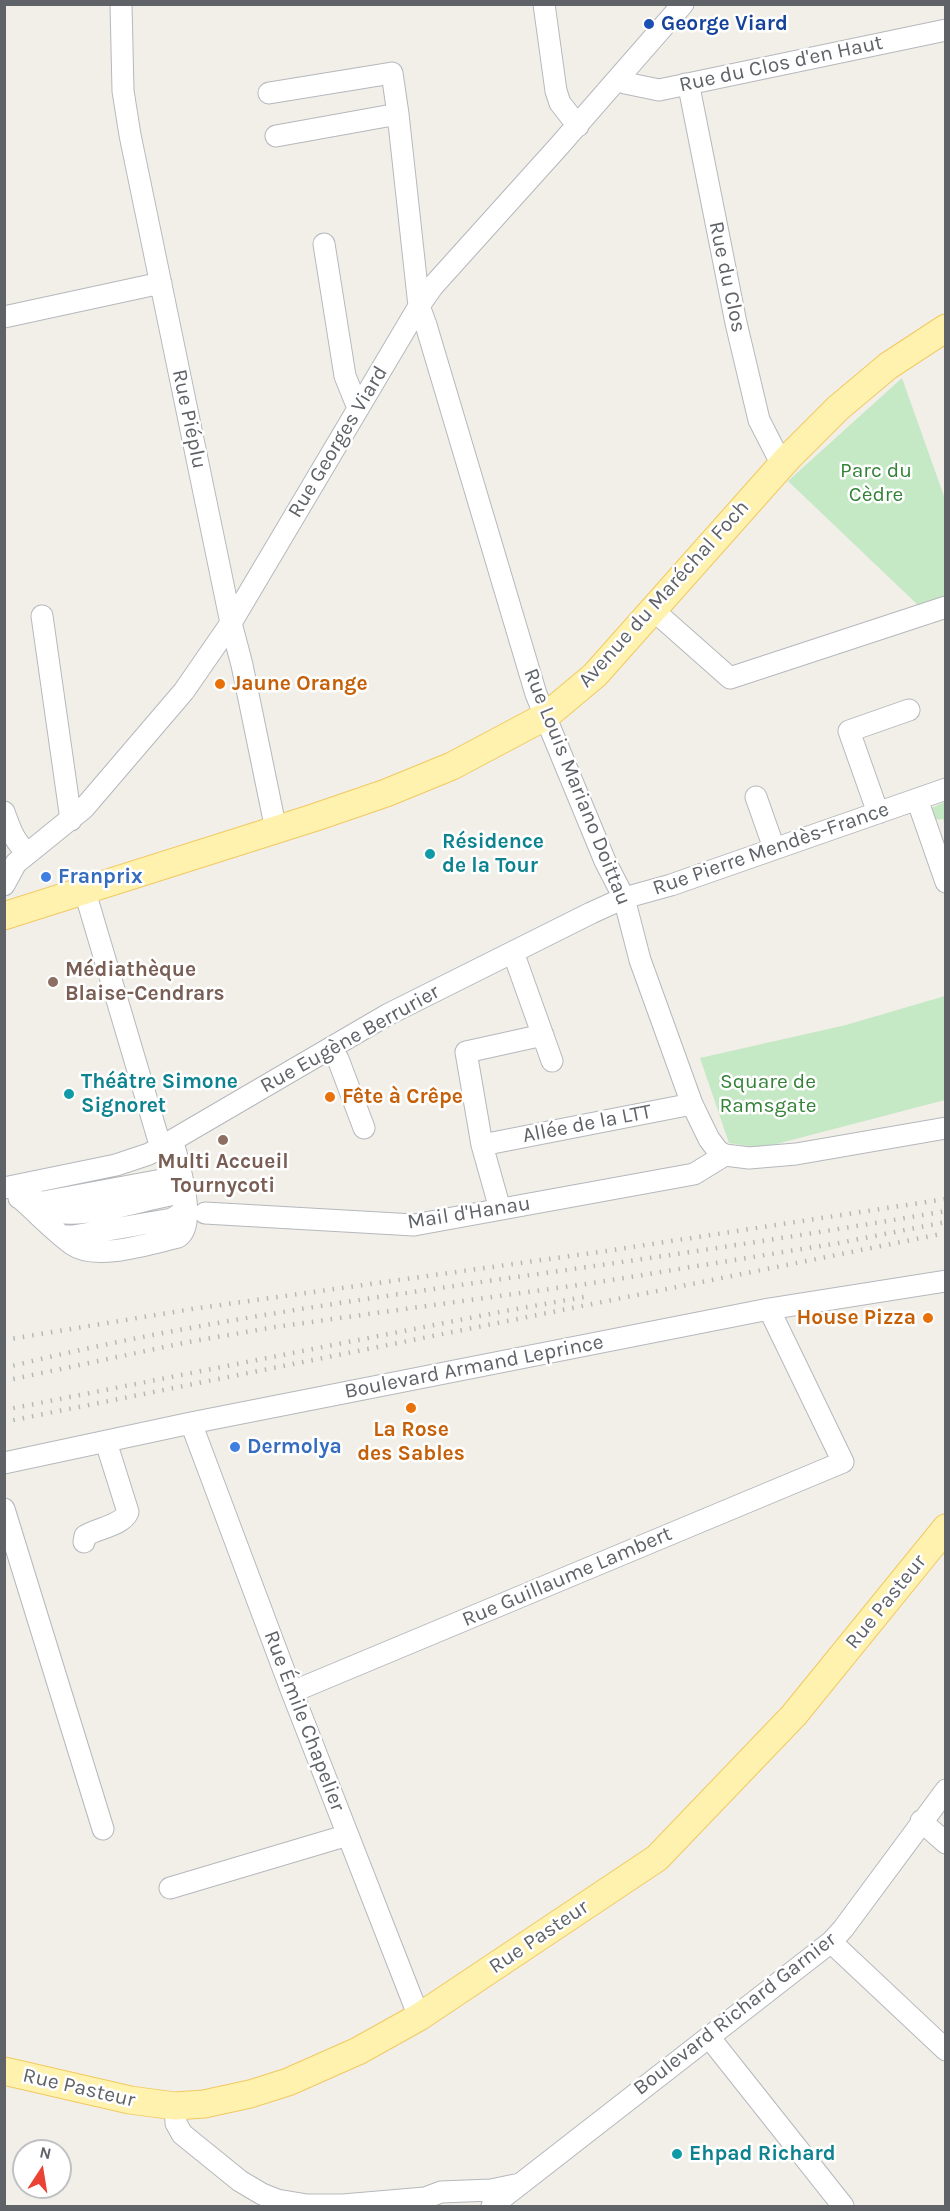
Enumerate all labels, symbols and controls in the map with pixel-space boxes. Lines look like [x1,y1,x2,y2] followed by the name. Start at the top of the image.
[661,11,788,37] place label: George Viard
[642,17,656,31] marker: George Viard
[677,30,885,98] street label: Rue du Clos d'en Haut
[703,219,751,335] street label: Rue du Clos
[283,361,393,523] street label: Rue Georges Viard
[166,367,212,471] street label: Rue Piéplu
[840,458,912,508] park label: Parc du Cèdre
[573,495,755,693] street label: Avenue du Maréchal Foch
[518,665,636,909] street label: Rue Louis Mariano Doittau
[232,671,368,697] place label: Jaune Orange
[213,677,227,691] marker: Jaune Orange
[650,797,892,901] street label: Rue Pierre Mendès-France
[442,829,544,879] place label: Résidence de la Tour
[423,847,437,861] marker: Résidence de la Tour
[58,864,143,890] place label: Franprix
[39,870,53,884] marker: Franprix
[65,957,224,1007] place label: Médiathèque Blaise-Cendrars
[46,975,60,989] marker: Médiathèque Blaise-Cendrars
[256,979,444,1099] street label: Rue Eugène Berrurier
[81,1069,238,1119] place label: Théâtre Simone Signoret
[719,1069,817,1119] park label: Square de Ramsgate
[342,1084,463,1110] place label: Fête à Crêpe
[62,1087,76,1101] marker: Théâtre Simone Signoret
[323,1090,337,1104] marker: Fête à Crêpe
[520,1099,654,1149] street label: Allée de la LTT
[216,1133,230,1147] marker: Multi Accueil Tournycoti
[157,1149,289,1199] place label: Multi Accueil Tournycoti
[406,1191,532,1235] street label: Mail d'Hanau
[796,1305,916,1331] place label: House Pizza
[921,1311,935,1325] marker: House Pizza
[342,1330,606,1404] street label: Boulevard Armand Leprince
[404,1401,418,1415] marker: La Rose des Sables
[357,1417,465,1467] place label: La Rose des Sables
[247,1434,342,1460] place label: Dermolya
[228,1440,242,1454] marker: Dermolya
[459,1521,675,1633] street label: Rue Guillaume Lambert
[840,1550,932,1654] street label: Rue Pasteur
[258,1627,350,1815] street label: Rue Émile Chapelier
[484,1895,594,1979] street label: Rue Pasteur
[629,1927,841,2101] street label: Boulevard Richard Garnier
[20,2063,138,2113] street label: Rue Pasteur
[12,2139,72,2199] north arrow
[689,2141,836,2167] place label: Ehpad Richard
[38,2142,53,2163] text: N
[670,2147,684,2161] marker: Ehpad Richard

